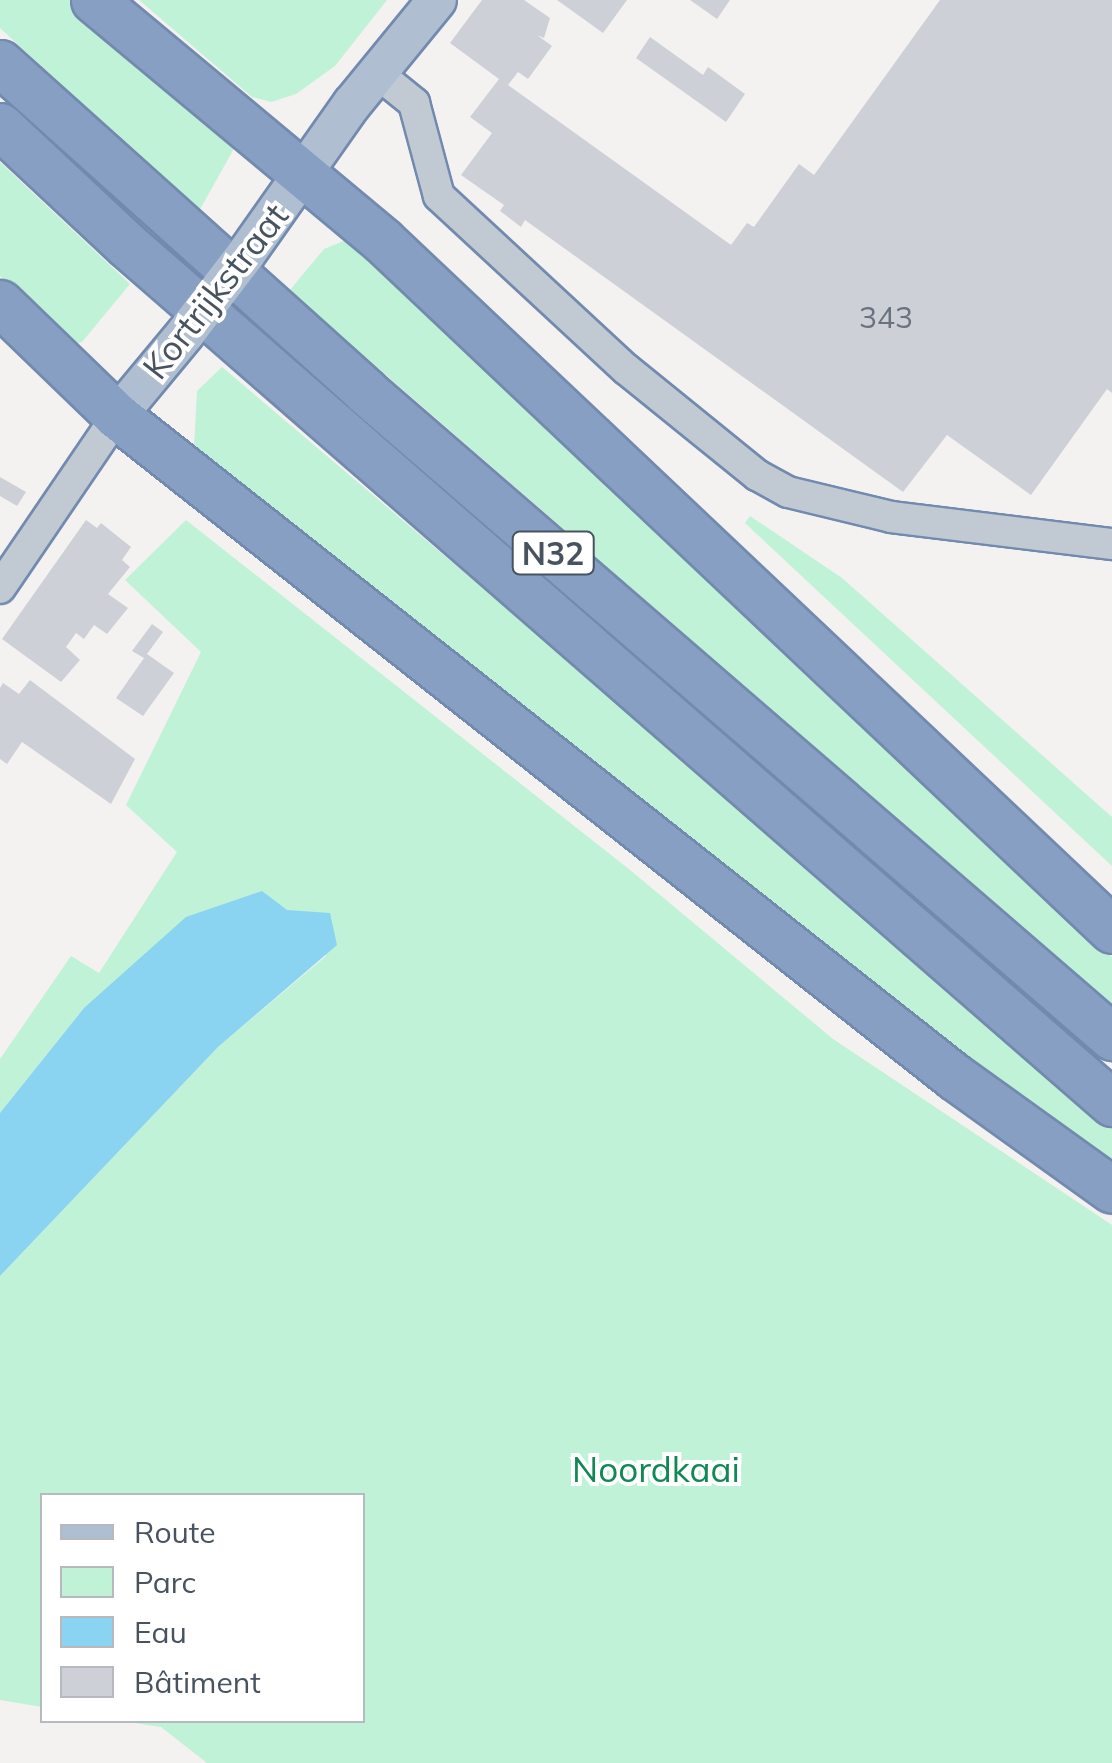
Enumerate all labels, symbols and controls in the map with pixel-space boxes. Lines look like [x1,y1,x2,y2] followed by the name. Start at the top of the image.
[134,195,296,387] street label: Kortrijkstraat
[859,299,913,335] house number: 343
[510,526,596,580] road number: N32
[572,1448,740,1490] park label: Noordkaai
[40,1493,365,1723] legend
[134,1513,216,1551] text: Route
[134,1563,196,1601] text: Parc
[134,1613,187,1651] text: Eau
[134,1663,261,1701] text: Bâtiment

